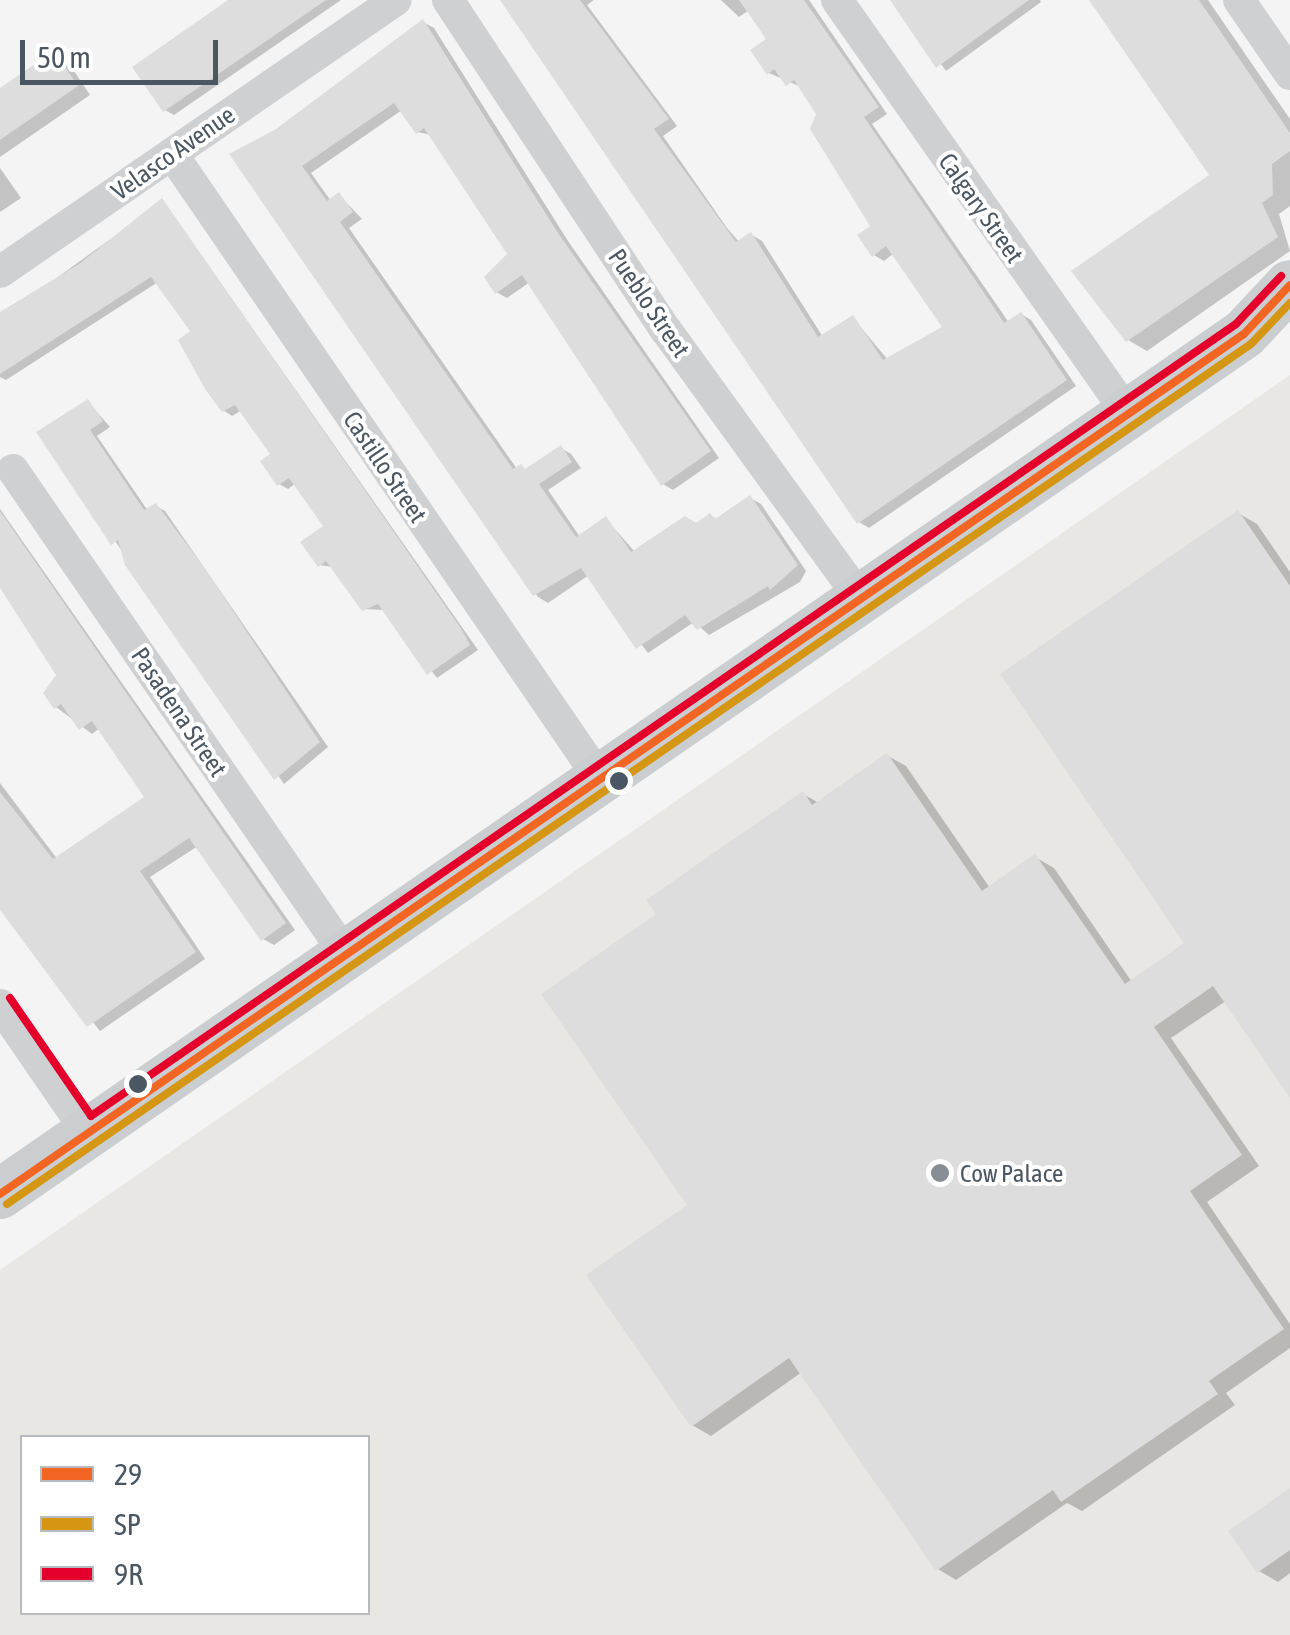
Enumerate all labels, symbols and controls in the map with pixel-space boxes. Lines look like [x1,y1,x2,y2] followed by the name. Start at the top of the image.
[25,20,222,82] scale bar
[37,40,91,74] text: 50 m
[106,100,240,206] street label: Velasco Avenue
[932,147,1030,269] street label: Calgary Street
[602,243,696,363] street label: Pueblo Street
[337,406,433,528] street label: Castillo Street
[125,642,233,782] street label: Pasadena Street
[609,771,629,791] unlabelled marker
[128,1074,148,1094] unlabelled marker
[960,1158,1063,1188] place label: Cow Palace
[929,1162,951,1184] marker: Cow Palace
[20,1435,370,1615] legend
[114,1457,142,1491] text: 29
[114,1507,141,1541] text: SP
[114,1557,143,1591] text: 9R

